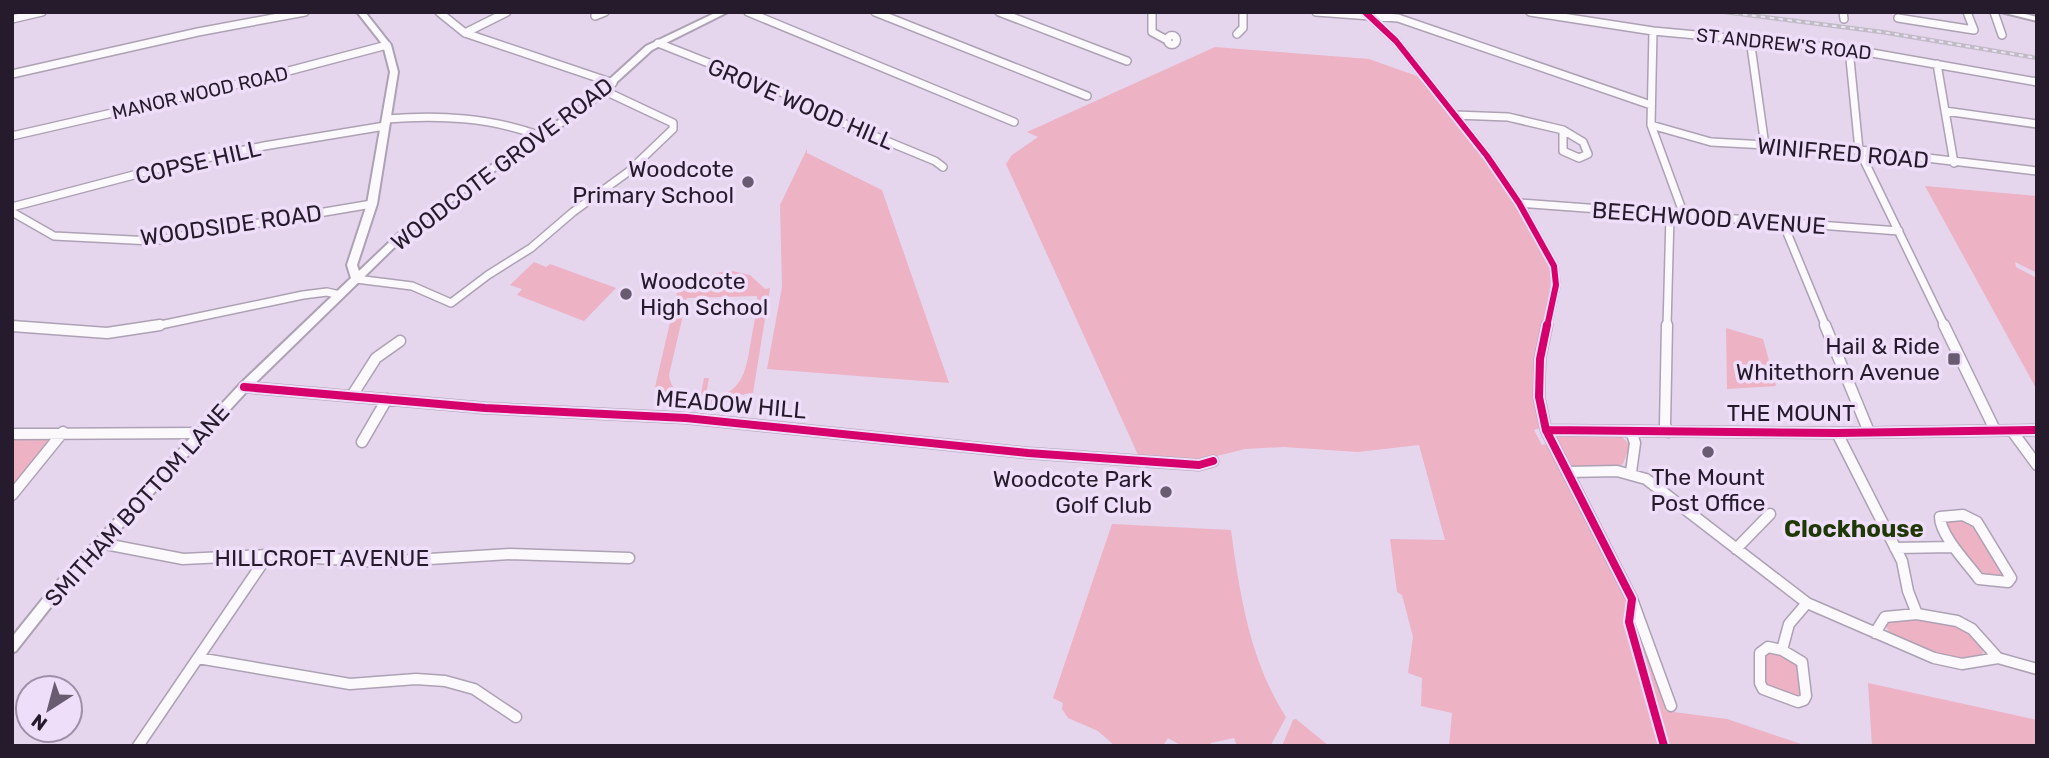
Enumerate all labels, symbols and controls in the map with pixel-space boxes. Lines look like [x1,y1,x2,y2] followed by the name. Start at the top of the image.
[1695,23,1873,65] street label: ST ANDREW'S ROAD
[704,52,898,156] street label: GROVE WOOD HILL
[110,62,290,124] street label: MANOR WOOD ROAD
[385,71,619,257] street label: WOODCOTE GROVE ROAD
[1756,132,1930,174] street label: WINIFRED ROAD
[132,134,264,190] street label: COPSE HILL
[572,155,734,209] place label: Woodcote Primary School
[740,174,756,190] marker: Woodcote Primary School
[1591,196,1827,240] street label: BEECHWOOD AVENUE
[139,198,323,252] street label: WOODSIDE ROAD
[640,267,768,321] place label: Woodcote High School
[618,286,634,302] marker: Woodcote High School
[1736,332,1940,386] place label: Hail & Ride Whitethorn Avenue
[1946,351,1962,367] marker: Hail & Ride Whitethorn Avenue
[655,383,808,425] street label: MEADOW HILL
[39,398,235,612] street label: SMITHAM BOTTOM LANE
[1727,399,1855,427] street label: THE MOUNT
[1700,444,1716,460] marker: The Mount Post Office
[1651,463,1766,517] place label: The Mount Post Office
[993,465,1152,519] place label: Woodcote Park Golf Club
[1158,484,1174,500] marker: Woodcote Park Golf Club
[1784,515,1924,543] district label: Clockhouse
[215,544,429,572] street label: HILLCROFT AVENUE
[14,674,84,744] north arrow
[27,709,52,736] text: N

